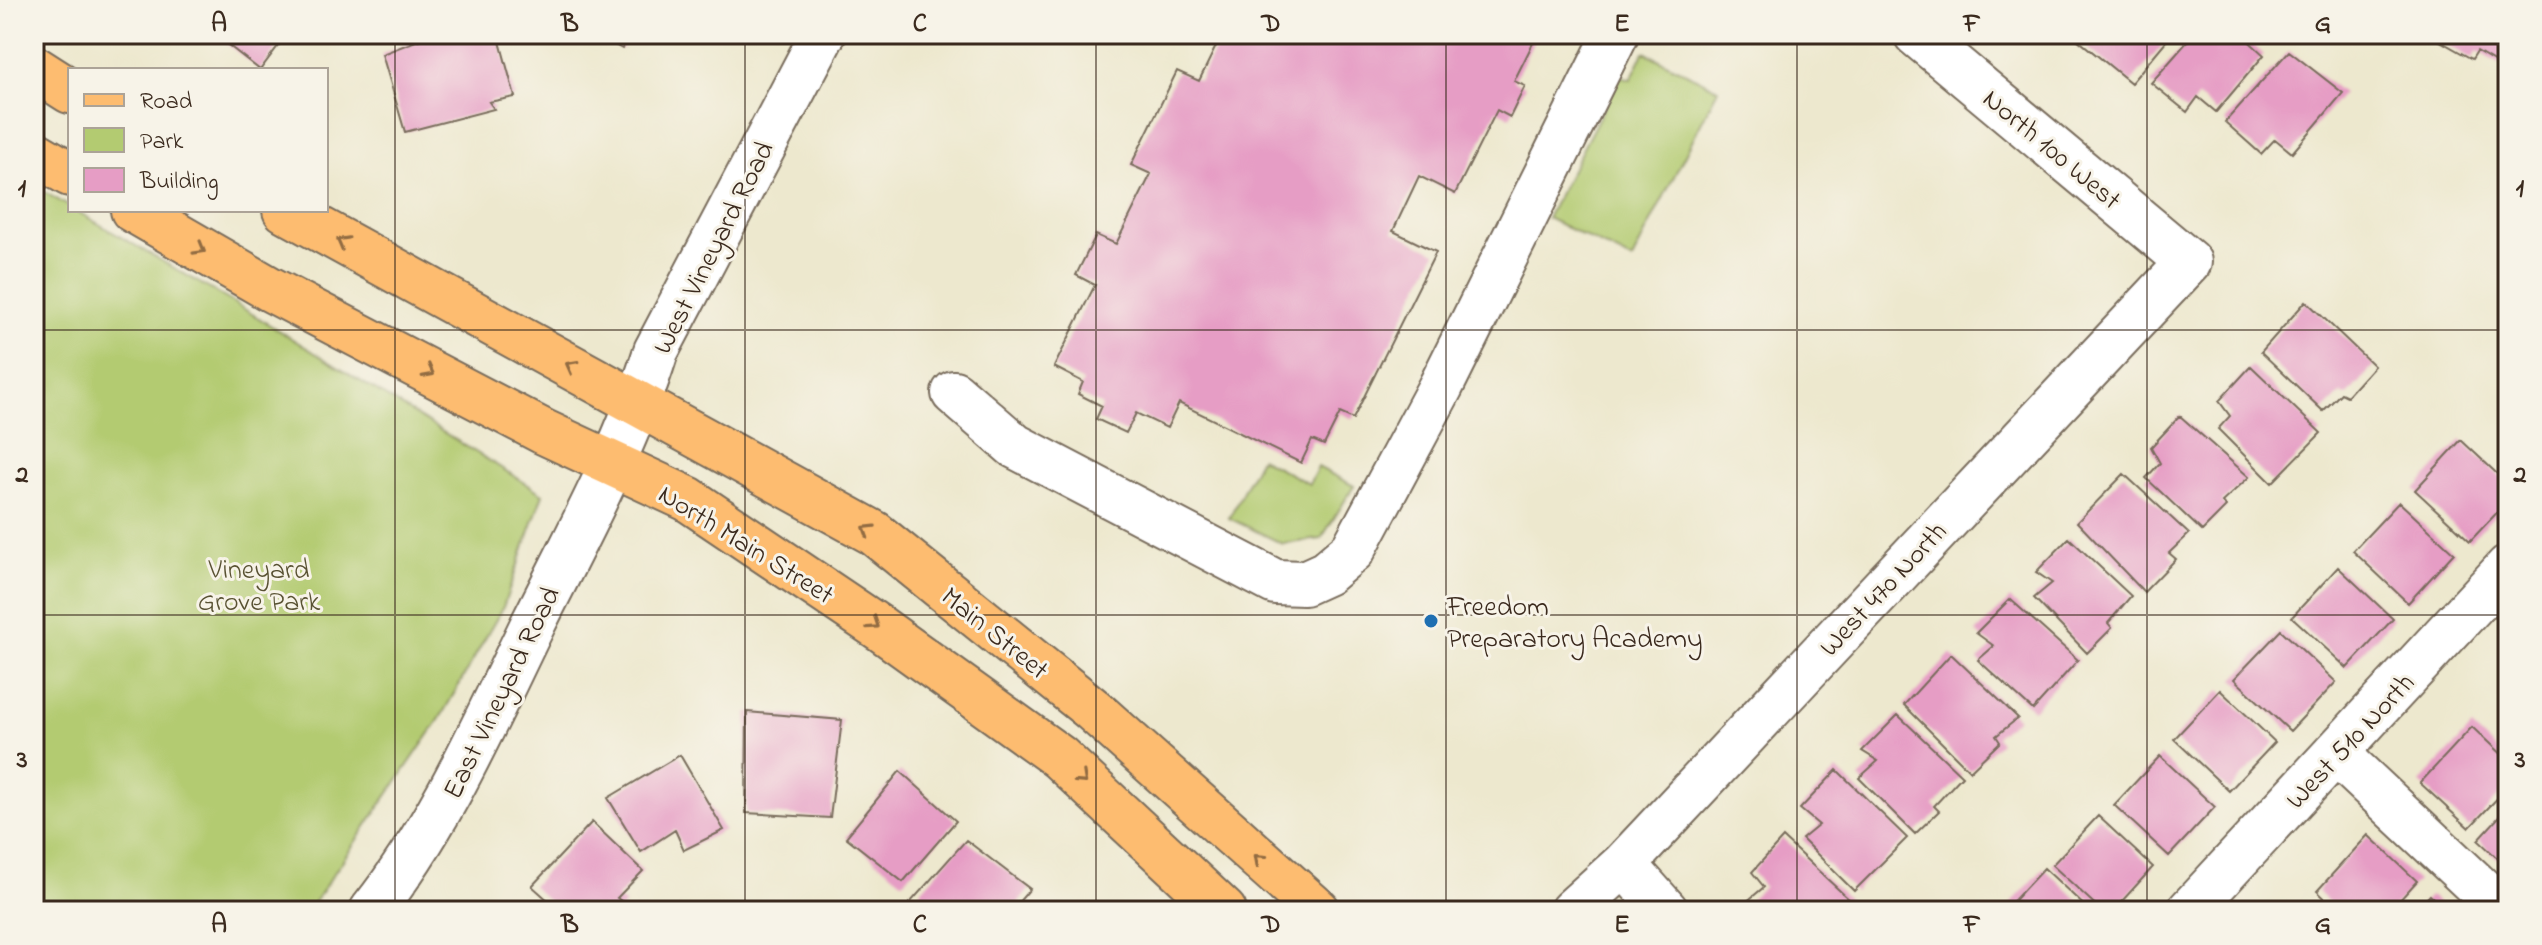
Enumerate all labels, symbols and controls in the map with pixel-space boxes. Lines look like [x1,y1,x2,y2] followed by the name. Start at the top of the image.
[211,6,227,44] text: A
[560,6,579,44] text: B
[913,6,927,44] text: C
[1260,6,1281,44] text: D
[1614,6,1630,44] text: E
[1962,6,1981,44] text: F
[2315,6,2331,44] text: G
[68,68,328,212] legend
[1973,80,2129,221] street label: North 100 West
[140,85,193,120] text: Road
[140,125,184,160] text: Park
[644,135,787,362] street label: West Vineyard Road
[139,165,219,200] text: Building
[18,171,27,209] text: 1
[2516,171,2525,209] text: 1
[337,236,351,252] one-way arrow
[192,239,206,255] one-way arrow
[564,361,579,376] one-way arrow
[421,363,436,378] one-way arrow
[15,457,29,495] text: 2
[2513,457,2527,495] text: 2
[649,475,841,616] street label: North Main Street
[1811,514,1958,667] street label: West 470 North
[862,524,876,539] one-way arrow
[198,551,321,624] park label: Vineyard Grove Park
[931,578,1057,691] street label: Main Street
[434,580,572,807] street label: East Vineyard Road
[1446,588,1703,661] place label: Freedom Preparatory Academy
[1422,612,1440,630] marker: Freedom Preparatory Academy
[865,614,879,629] one-way arrow
[2277,665,2426,820] street label: West 510 North
[16,742,28,780] text: 3
[2514,742,2526,780] text: 3
[1073,769,1088,783] one-way arrow
[1254,854,1269,869] one-way arrow
[211,907,227,945] text: A
[560,907,579,945] text: B
[913,907,927,945] text: C
[1260,907,1281,945] text: D
[1614,907,1630,945] text: E
[1962,907,1981,945] text: F
[2315,907,2331,945] text: G

